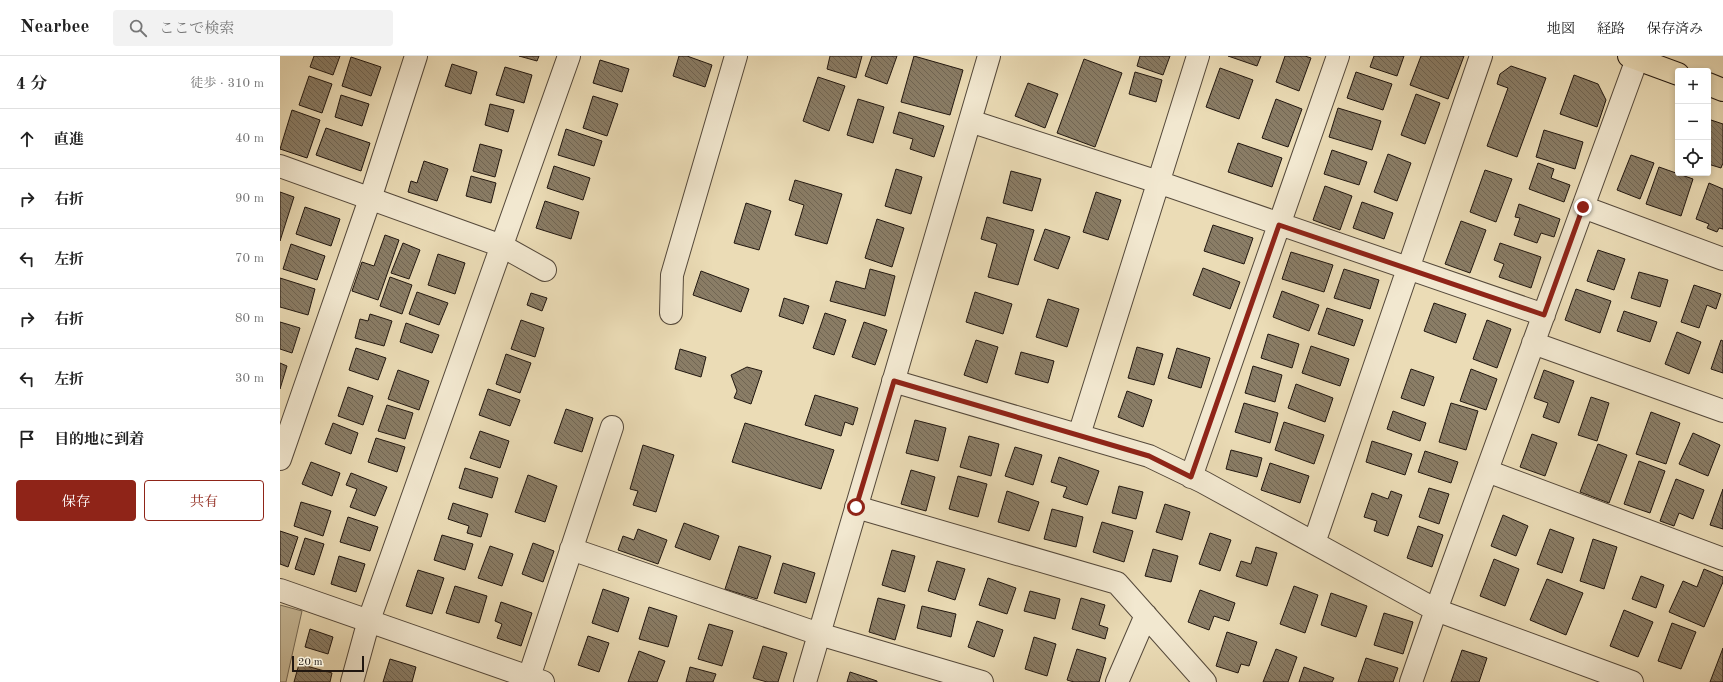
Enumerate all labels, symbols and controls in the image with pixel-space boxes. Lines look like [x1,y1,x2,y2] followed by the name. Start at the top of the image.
[113,10,393,46] search box
[127,17,149,39] icon: search
[20,18,89,37] text: Nearbee
[159,22,234,37] text: ここで検索
[1547,22,1575,36] text: 地図
[1597,22,1625,36] text: 経路
[1647,22,1703,36] text: 保存済み
[1675,68,1711,176] map controls
[1675,68,1711,104] button: +
[16,76,48,93] text: 4 分
[190,77,264,90] text: 徒歩 · 310 m
[1675,104,1711,140] button: −
[16,128,38,150] icon: ahead
[235,132,264,145] text: 40 m
[54,133,84,148] text: 直進
[1675,140,1711,176] button: locate
[16,188,38,210] icon: right
[235,192,264,205] text: 90 m
[54,193,84,208] text: 右折
[1574,198,1592,216] route end
[16,248,38,270] icon: left
[235,252,264,265] text: 70 m
[54,253,84,268] text: 左折
[16,308,38,330] icon: right
[235,312,264,325] text: 80 m
[54,313,84,328] text: 右折
[16,368,38,390] icon: left
[235,372,264,385] text: 30 m
[54,373,84,388] text: 左折
[16,428,38,450] icon: arrive
[54,433,144,448] text: 目的地に到着
[16,480,136,521] button: 保存
[144,480,264,521] button: 共有
[847,498,865,516] route start
[292,654,364,673] scale bar
[298,657,323,668] text: 20 m

